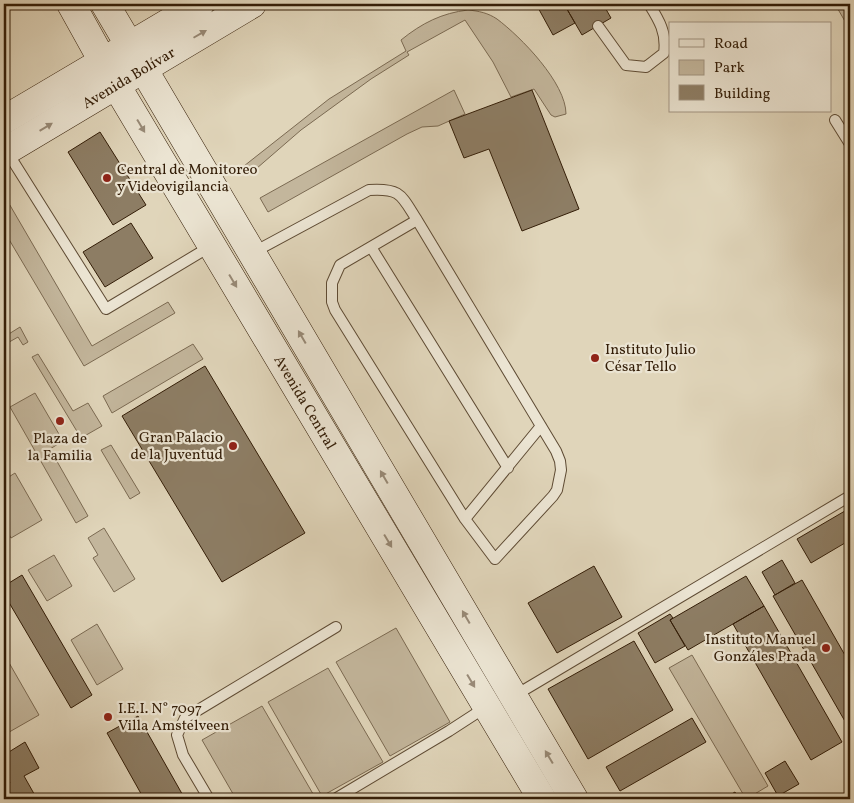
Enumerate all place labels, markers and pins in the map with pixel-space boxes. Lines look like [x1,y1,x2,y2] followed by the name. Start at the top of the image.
[117,160,258,198] place label: Central de Monitoreo y Videovigilancia
[101,172,113,184] marker: Central de Monitoreo y Videovigilancia
[605,340,696,378] place label: Instituto Julio César Tello
[589,352,601,364] marker: Instituto Julio César Tello
[54,415,66,427] marker: Plaza de la Familia
[131,428,223,466] place label: Gran Palacio de la Juventud
[28,429,92,467] place label: Plaza de la Familia
[227,440,239,452] marker: Gran Palacio de la Juventud
[705,630,816,668] place label: Instituto Manuel Gonzáles Prada
[820,642,832,654] marker: Instituto Manuel Gonzáles Prada
[118,699,229,737] place label: I.E.I. N° 7097 Villa Amstelveen
[102,711,114,723] marker: I.E.I. N° 7097 Villa Amstelveen

